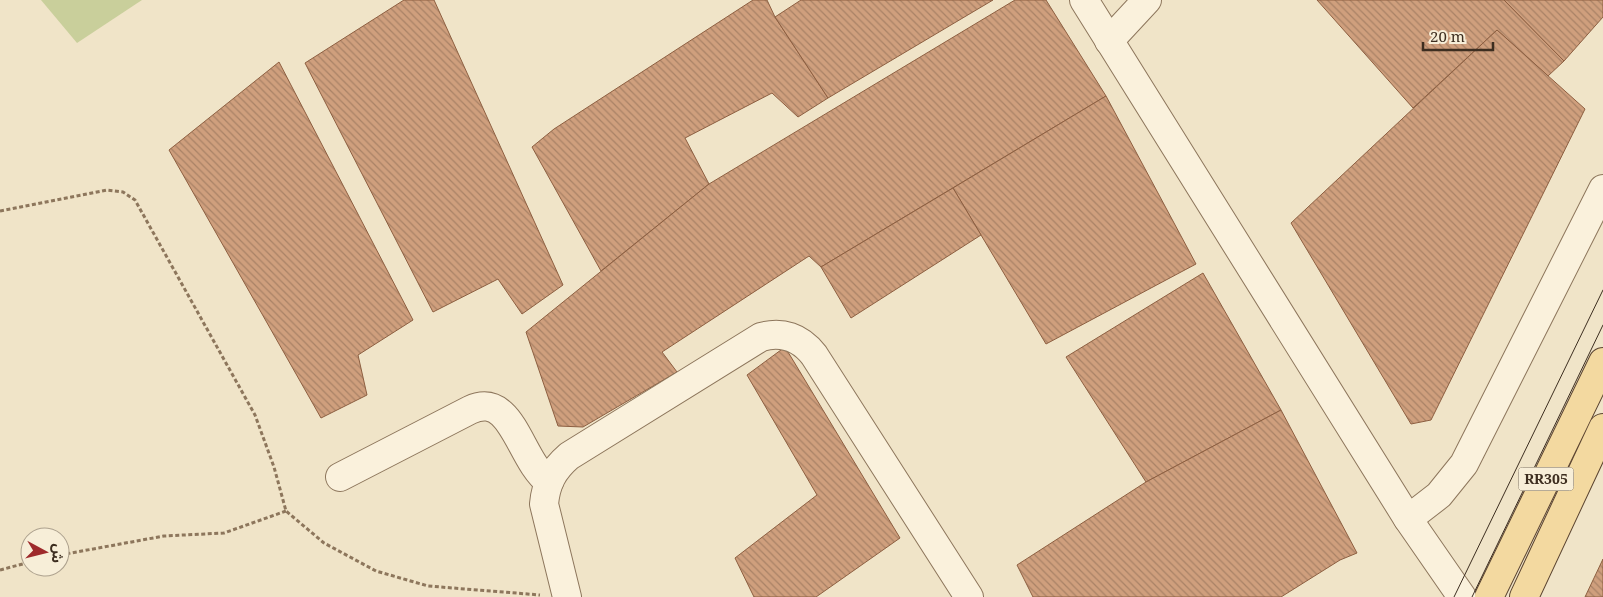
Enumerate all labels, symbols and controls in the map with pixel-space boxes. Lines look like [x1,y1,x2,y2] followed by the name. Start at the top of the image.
[1423,20,1493,52] scale bar
[1430,26,1465,46] text: 20 m
[1518,468,1574,490] road number: RR305
[20,527,70,577] north arrow
[48,543,69,564] text: ش

